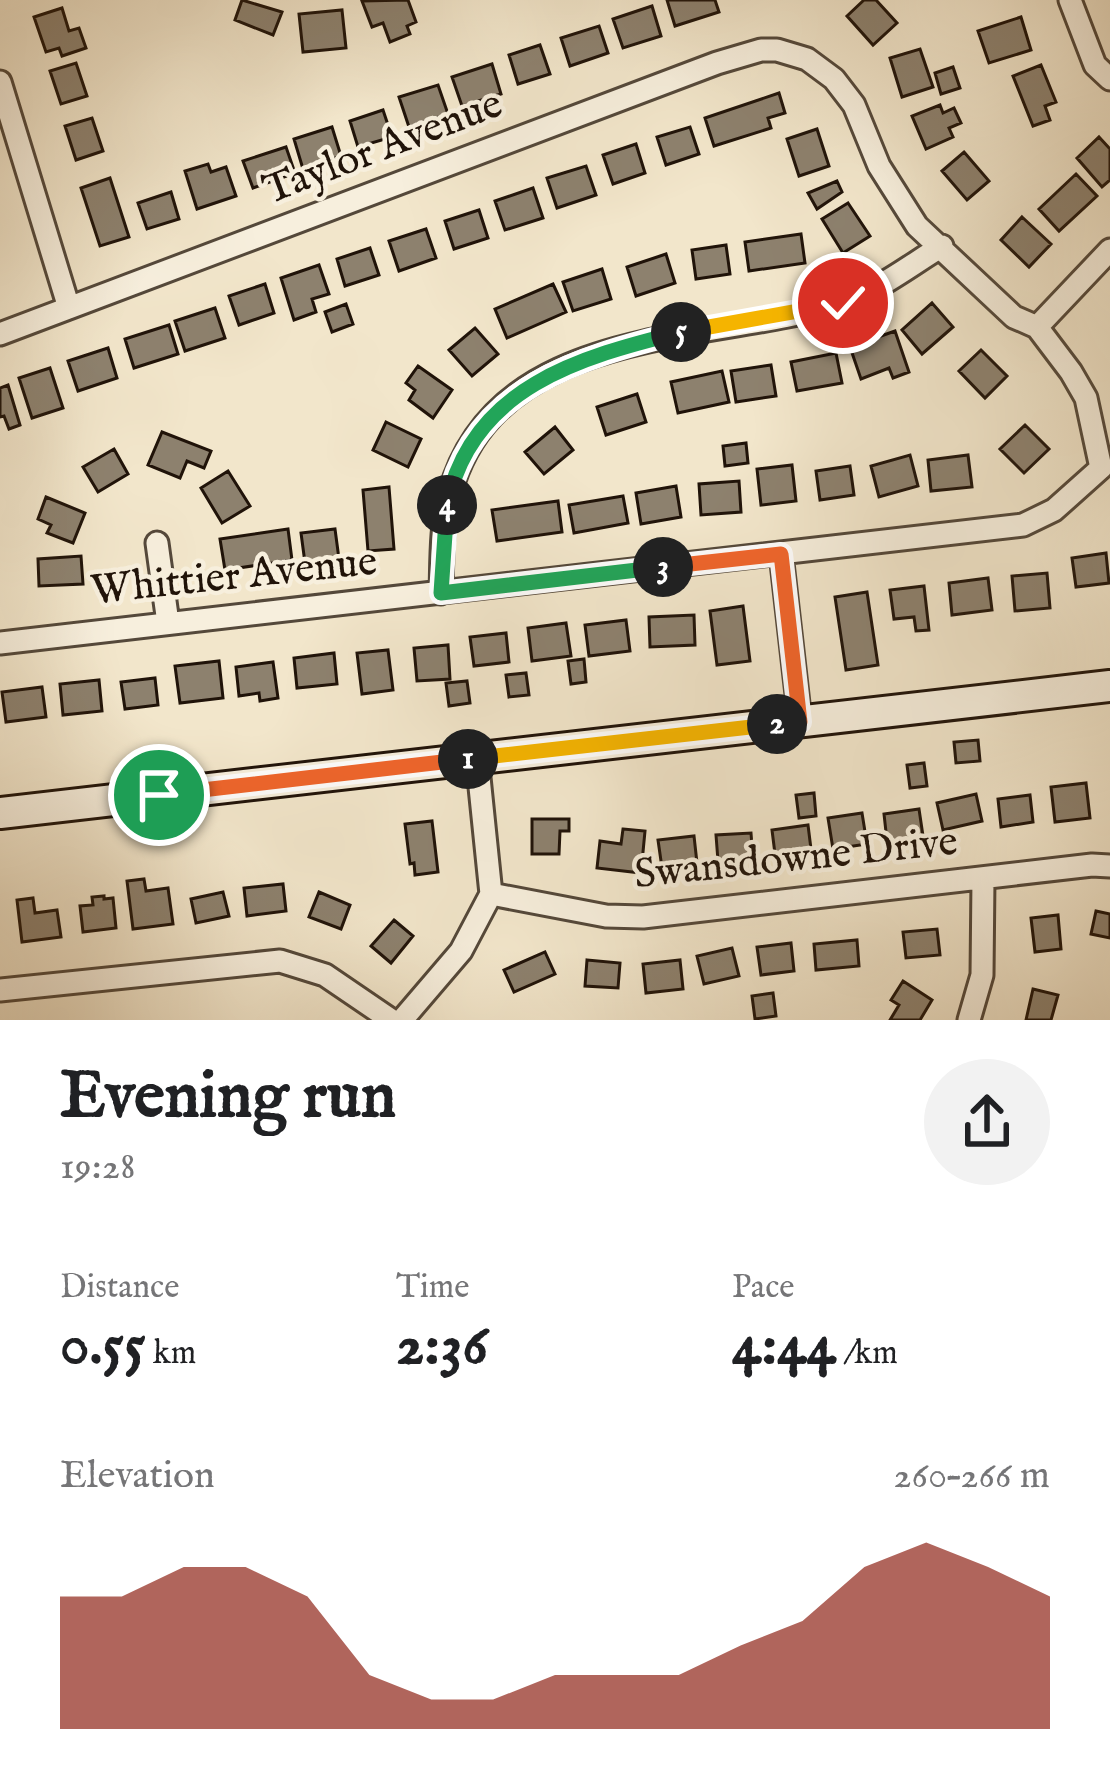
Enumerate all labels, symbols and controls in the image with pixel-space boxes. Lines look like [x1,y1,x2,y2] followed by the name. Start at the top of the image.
[256,78,510,218] street label: Taylor Avenue
[792,252,894,354] pin
[810,270,876,336] icon: check
[651,302,711,362] pin: 5
[675,311,687,353] text: 5
[417,475,477,535] pin: 4
[439,484,455,526] text: 4
[88,536,380,618] street label: Whittier Avenue
[633,537,693,597] pin: 3
[657,546,669,588] text: 3
[747,694,807,754] pin: 2
[769,703,785,745] text: 2
[438,729,498,789] pin: 1
[462,738,474,780] text: 1
[108,744,210,846] pin
[126,762,192,828] icon: arrive
[632,816,960,902] street label: Swansdowne Drive
[60,1056,396,1140] text: Evening run
[924,1059,1050,1185] button: share
[60,1143,135,1192] text: 19:28
[60,1267,179,1309] text: Distance
[396,1267,469,1309] text: Time
[732,1267,794,1309] text: Pace
[60,1309,146,1385] text: 0.55
[396,1309,488,1385] text: 2:36
[732,1309,836,1385] text: 4:44
[146,1333,196,1375] text: km
[836,1333,898,1375] text: /km
[60,1452,215,1501] text: Elevation
[893,1452,1050,1501] text: 260–266 m

